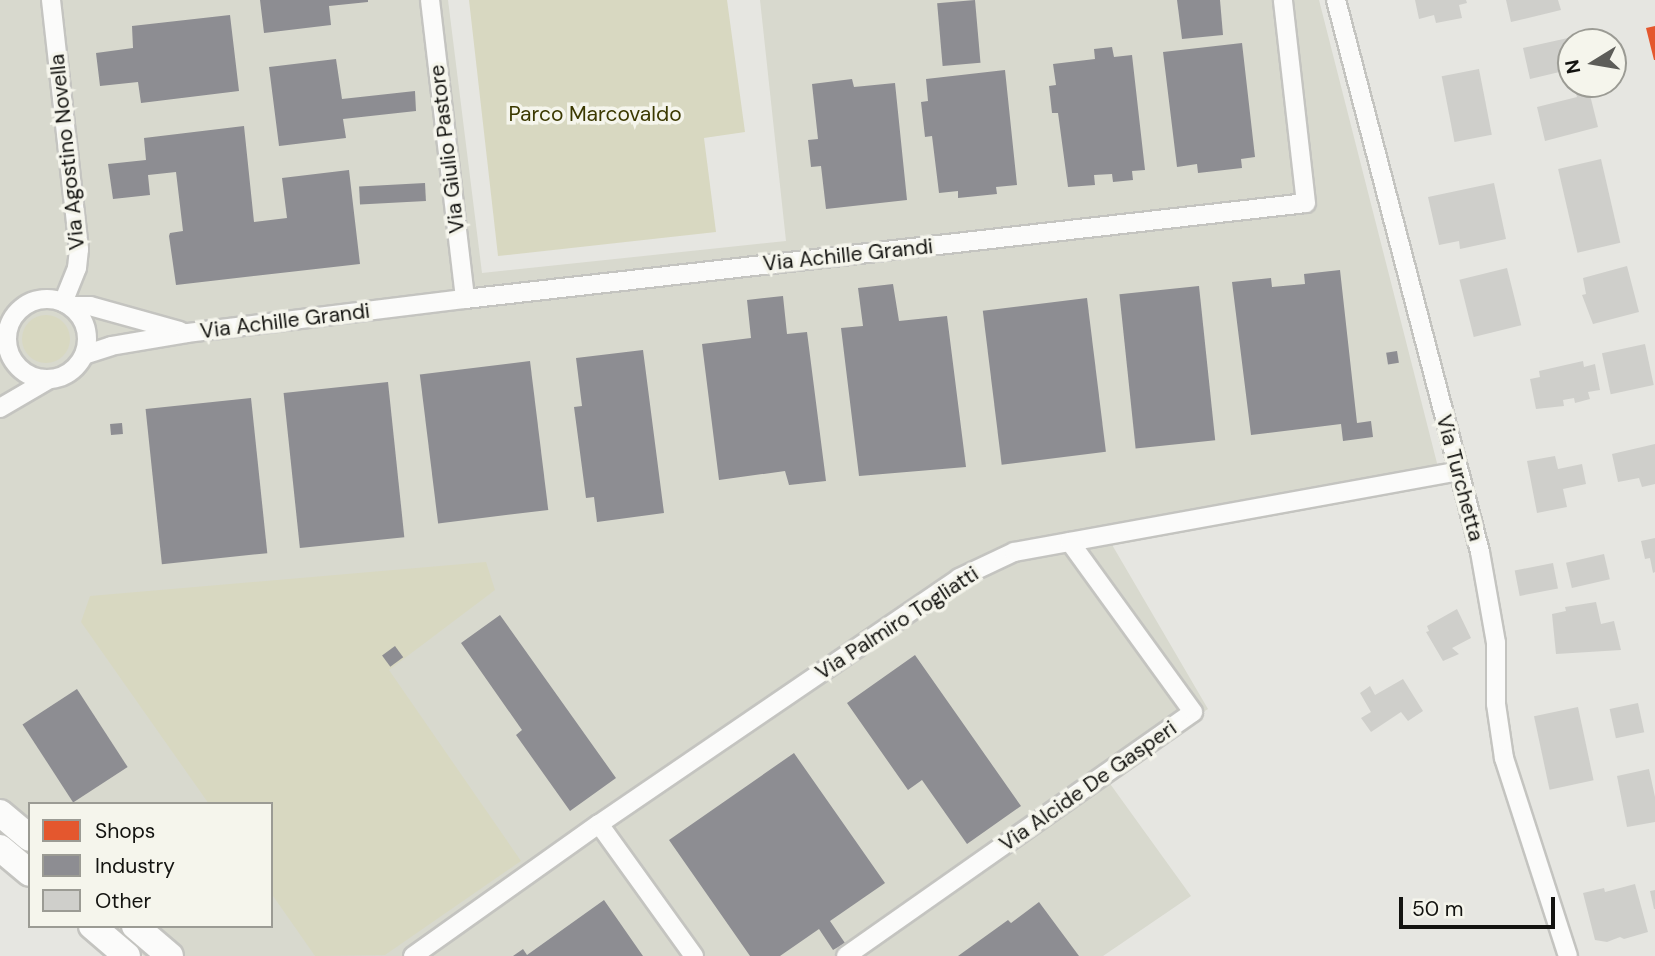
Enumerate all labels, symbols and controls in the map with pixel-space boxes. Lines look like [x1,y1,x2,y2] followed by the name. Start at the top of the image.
[1557,28,1627,98] north arrow
[44,53,90,251] street label: Via Agostino Novella
[1559,58,1586,76] text: N
[424,63,470,235] street label: Via Giulio Pastore
[508,101,682,127] park label: Parco Marcovaldo
[762,234,934,276] street label: Via Achille Grandi
[199,298,371,344] street label: Via Achille Grandi
[1431,412,1489,544] street label: Via Turchetta
[811,561,983,685] street label: Via Palmiro Togliatti
[995,715,1181,857] street label: Via Alcide De Gasperi
[28,802,273,928] legend
[95,817,155,845] text: Shops
[95,852,175,880] text: Industry
[1403,883,1559,927] scale bar
[95,887,151,915] text: Other
[1412,895,1463,923] text: 50 m

